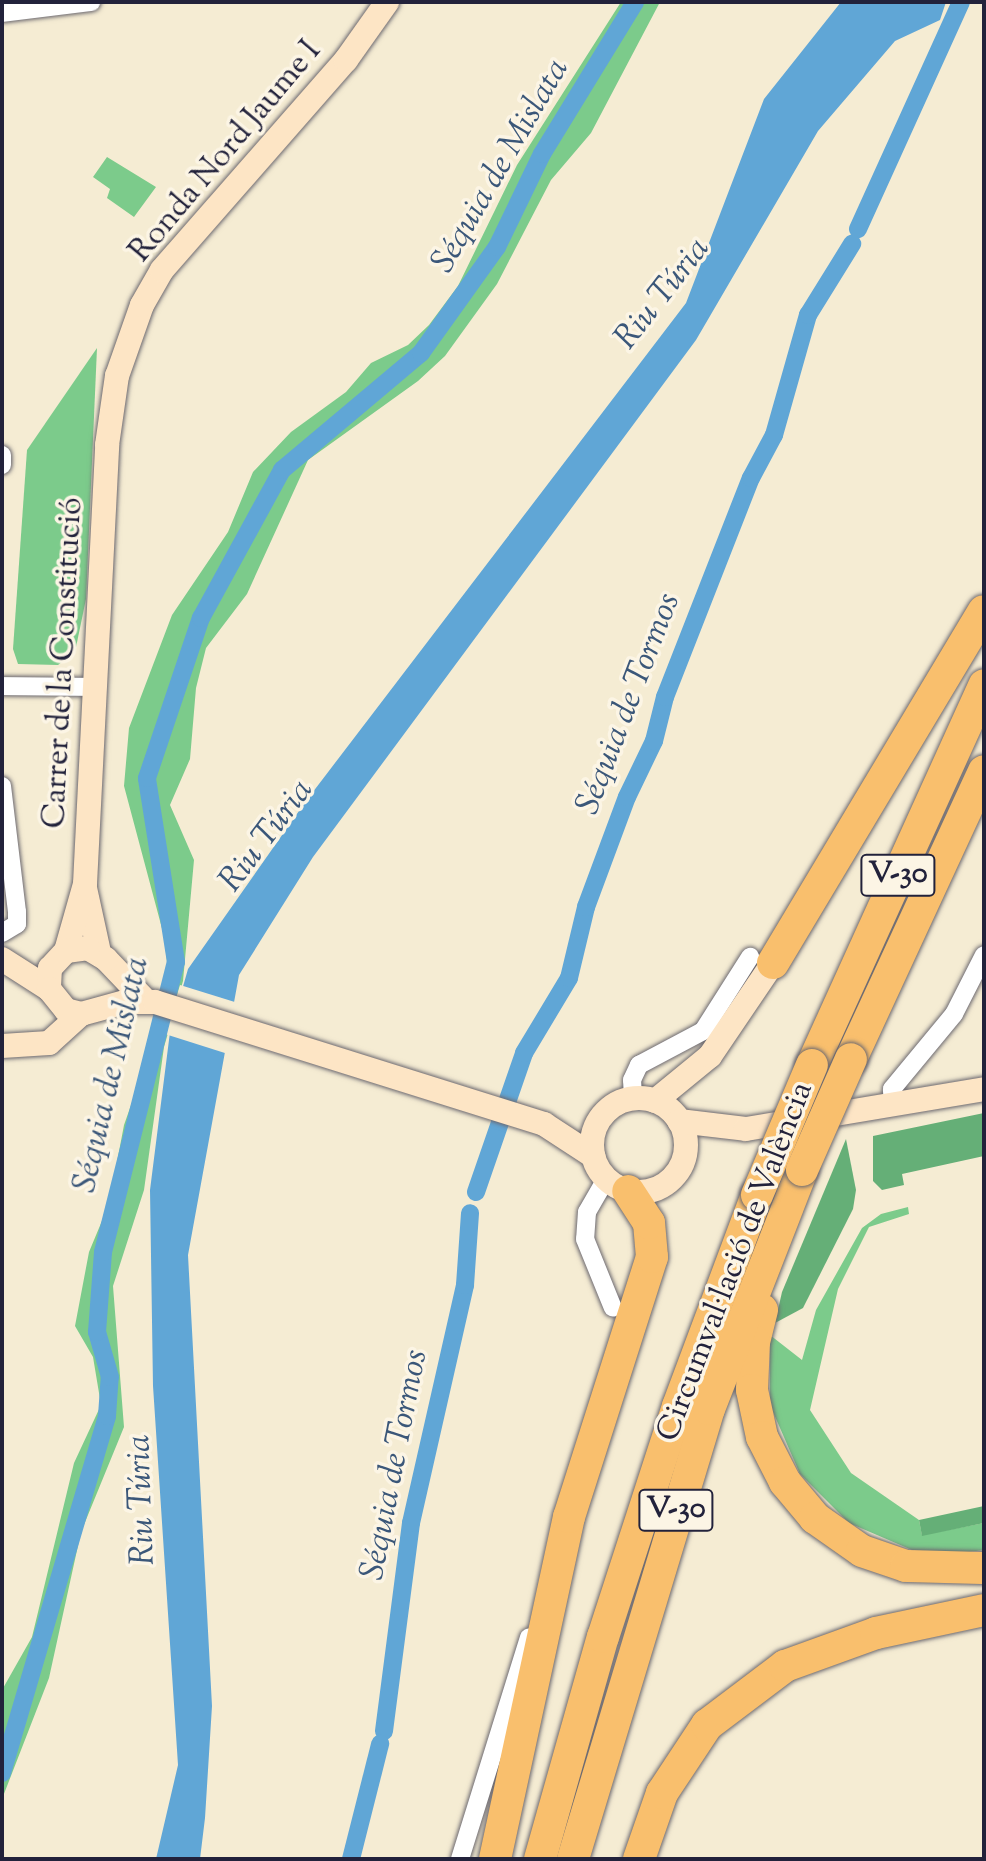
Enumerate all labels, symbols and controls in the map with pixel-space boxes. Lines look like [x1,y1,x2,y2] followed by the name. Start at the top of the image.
[122,33,330,271] street label: Ronda Nord Jaume I
[423,52,579,280] water label: Séquia de Mislata
[607,230,719,358] water label: Riu Túria
[36,497,92,829] street label: Carrer de la Constitució
[568,588,690,820] water label: Séquia de Tormos
[211,771,323,901] water label: Riu Túria
[860,849,936,901] road number: V-30
[65,953,159,1197] water label: Séquia de Mislata
[650,1077,822,1447] street label: Circumval·lació de València
[353,1346,437,1584] water label: Séquia de Tormos
[119,1434,165,1566] water label: Riu Túria
[638,1484,714,1536] road number: V-30

